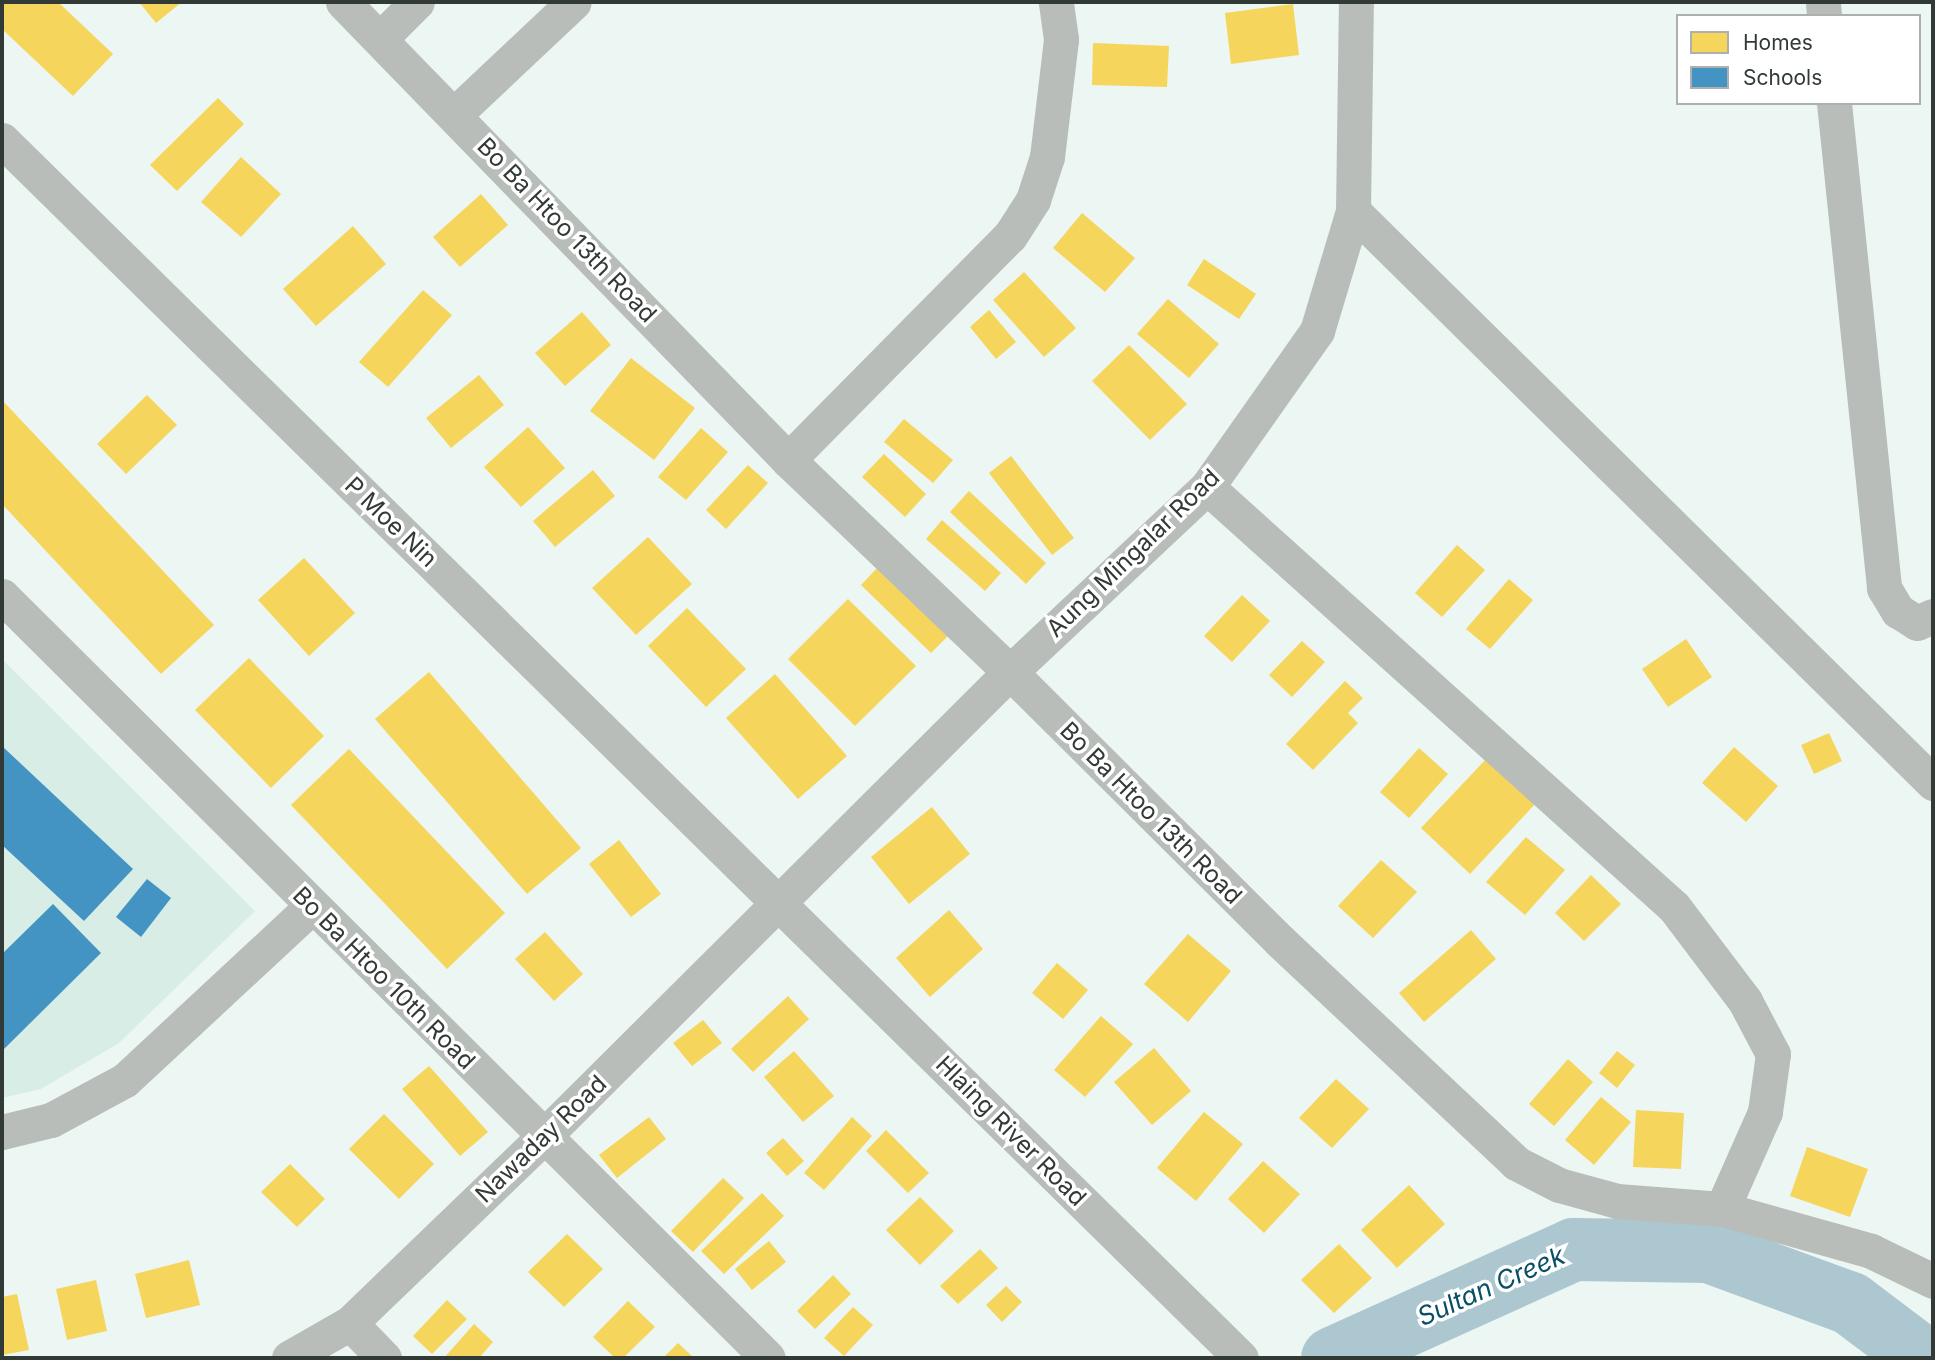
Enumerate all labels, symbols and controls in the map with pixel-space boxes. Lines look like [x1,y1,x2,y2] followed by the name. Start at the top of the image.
[1676,14,1921,105] legend
[1743,30,1813,55] text: Homes
[1743,65,1822,90] text: Schools
[471,132,663,328] street label: Bo Ba Htoo 13th Road
[1041,463,1225,643] street label: Aung Mingalar Road
[339,471,443,573] street label: P Moe Nin
[1054,716,1248,910] street label: Bo Ba Htoo 13th Road
[287,881,481,1075] street label: Bo Ba Htoo 10th Road
[930,1050,1092,1212] street label: Hlaing River Road
[470,1069,612,1209] street label: Nawaday Road
[1412,1240,1570,1332] water label: Sultan Creek

